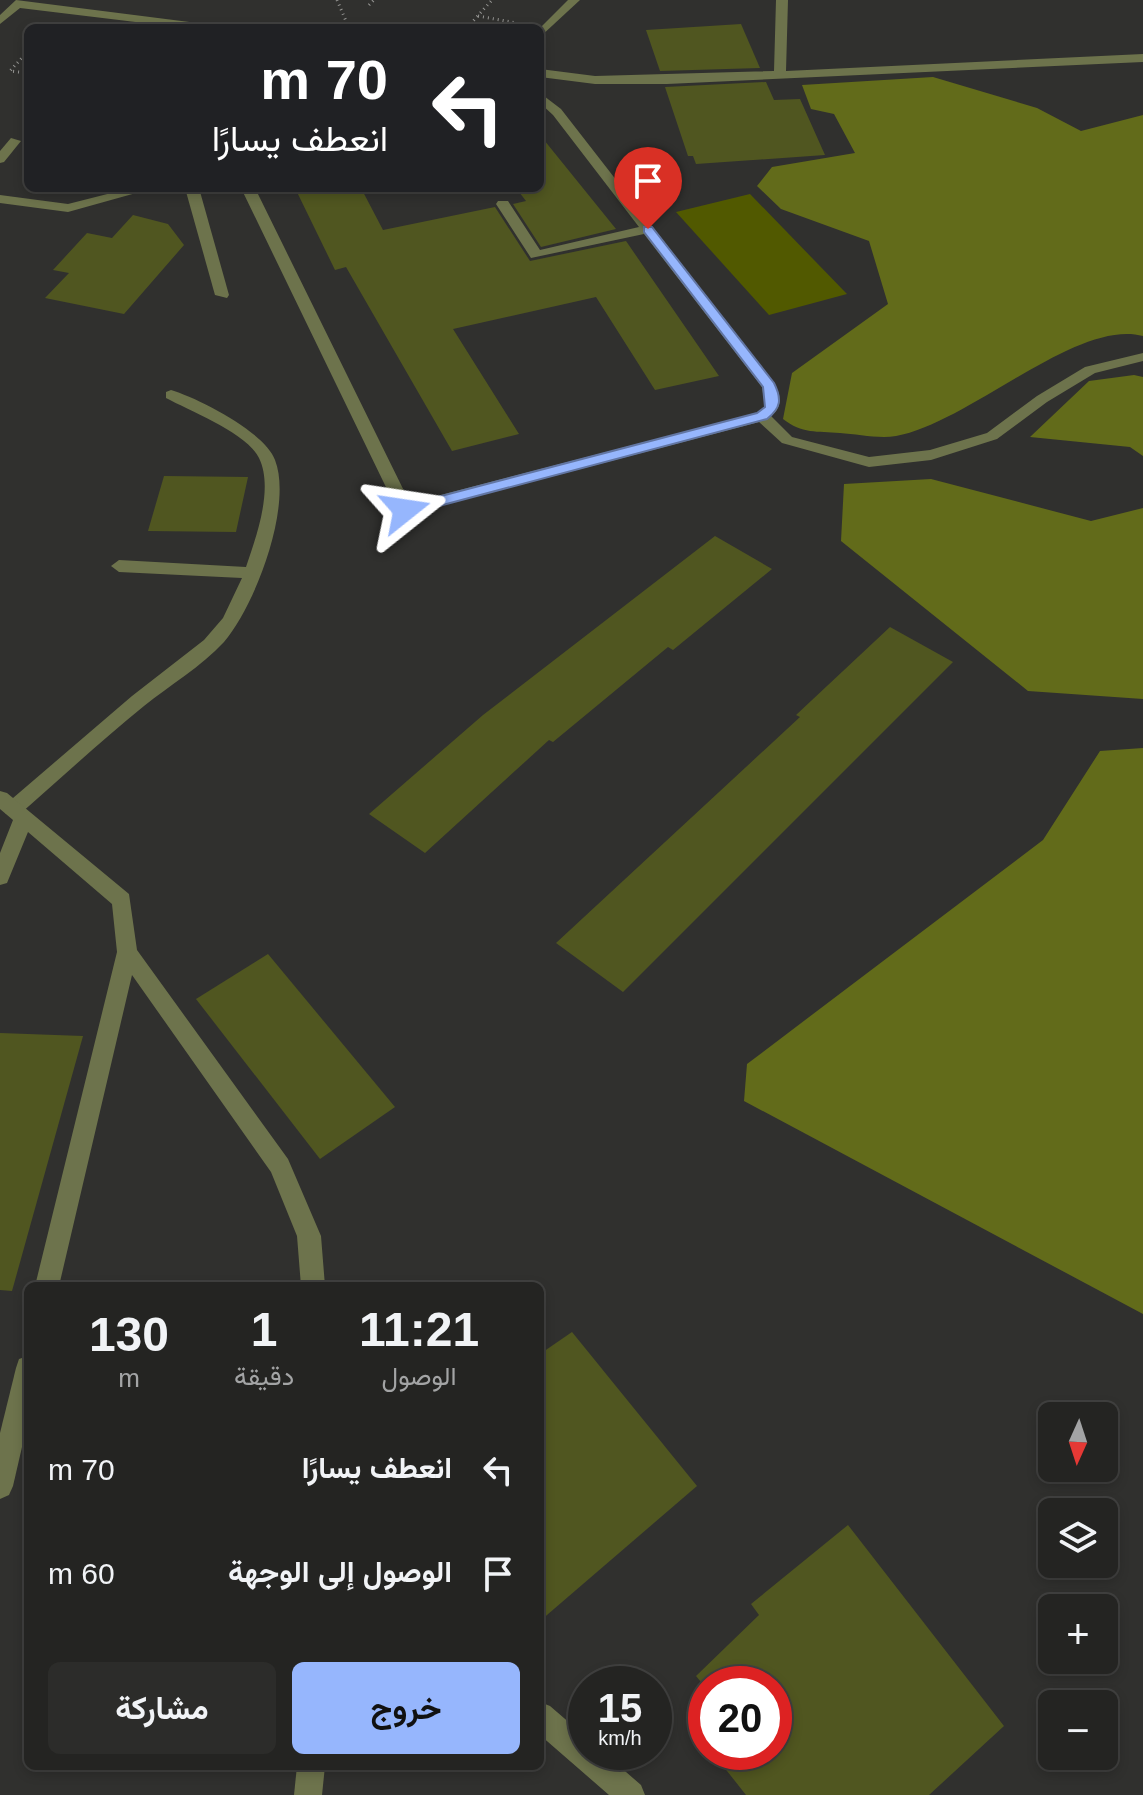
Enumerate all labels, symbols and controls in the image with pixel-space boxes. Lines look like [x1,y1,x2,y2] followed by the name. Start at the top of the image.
[260,48,388,111] text: 70 m
[416,56,520,160] icon: left
[212,118,388,159] text: انعطف يسارًا
[614,147,682,229] pin
[626,159,670,203] icon: arrive
[363,468,447,552] position arrow
[251,1303,277,1356] text: 1
[359,1303,479,1356] text: 11:21
[89,1308,169,1361] text: 130
[234,1361,294,1391] text: دقيقة
[382,1361,457,1391] text: الوصول
[118,1363,140,1393] text: m
[1038,1402,1118,1482] north arrow
[1038,1402,1118,1770] map controls
[476,1448,520,1492] icon: left
[302,1451,452,1484] text: انعطف يسارًا
[48,1453,115,1486] text: 70 m
[1038,1498,1118,1578] button: layers
[476,1552,520,1596] icon: arrive
[228,1555,452,1588] text: الوصول إلى الوجهة
[48,1557,115,1590] text: 60 m
[1038,1594,1118,1674] button: +
[48,1662,276,1754] button: مشاركة
[292,1662,520,1754] button: خروج
[688,1666,792,1770] speed limit sign: 20
[598,1686,642,1730] text: 15
[1038,1690,1118,1770] button: −
[598,1727,642,1749] text: km/h

